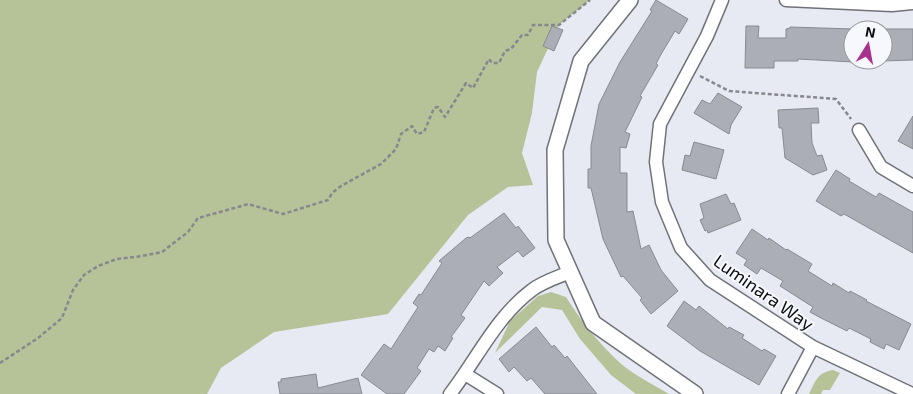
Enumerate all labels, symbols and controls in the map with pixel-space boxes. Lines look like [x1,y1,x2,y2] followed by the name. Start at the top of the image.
[843,20,893,70] north arrow
[864,22,877,41] text: N
[710,249,819,335] street label: Luminara Way

